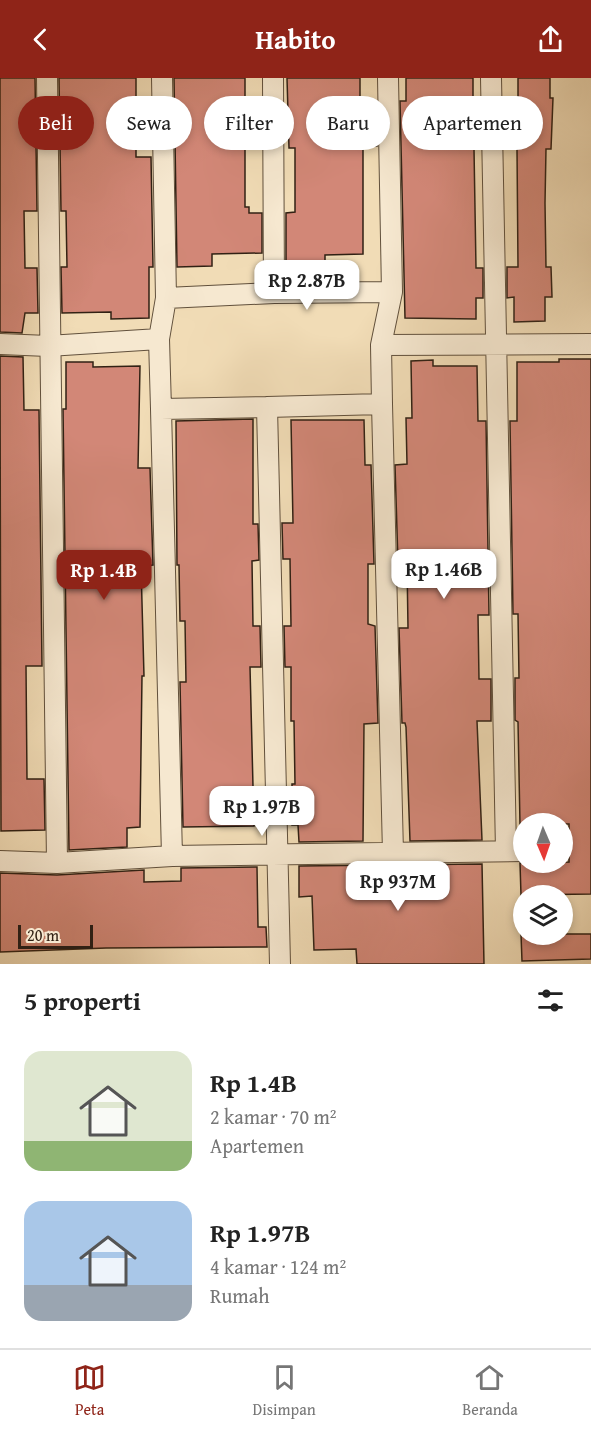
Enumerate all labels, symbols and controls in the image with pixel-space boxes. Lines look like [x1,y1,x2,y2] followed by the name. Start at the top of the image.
[255,19,336,59] text: Habito
[24,23,57,56] icon: back
[534,23,567,56] icon: share
[18,96,94,150] chip: Beli
[106,96,192,150] chip: Sewa
[204,96,294,150] chip: Filter
[306,96,390,150] chip: Baru
[402,96,543,150] chip: Apartemen
[245,260,369,311] pin: Rp 2.87B
[268,265,346,294] text: Rp 2.87B
[382,549,506,600] pin: Rp 1.46B
[49,550,159,601] pin: Rp 1.4B
[405,554,483,583] text: Rp 1.46B
[71,555,137,584] text: Rp 1.4B
[200,786,324,837] pin: Rp 1.97B
[223,791,301,820] text: Rp 1.97B
[513,813,573,873] north arrow
[513,813,573,945] map controls
[343,861,453,912] pin: Rp 937M
[360,866,436,895] text: Rp 937M
[513,885,573,945] button: layers
[18,922,93,950] scale bar
[27,923,59,947] text: 20 m
[24,981,141,1020] text: 5 properti
[534,984,567,1017] icon: filters
[210,1063,297,1102] text: Rp 1.4B
[72,1075,144,1147] icon: home
[210,1102,337,1131] text: 2 kamar · 70 m²
[210,1131,304,1160] text: Apartemen
[210,1213,310,1252] text: Rp 1.97B
[72,1225,144,1297] icon: home
[210,1252,346,1281] text: 4 kamar · 124 m²
[210,1281,269,1310] text: Rumah
[73,1361,106,1421] tab: Peta
[252,1361,316,1421] tab: Disimpan
[462,1361,518,1421] tab: Beranda

